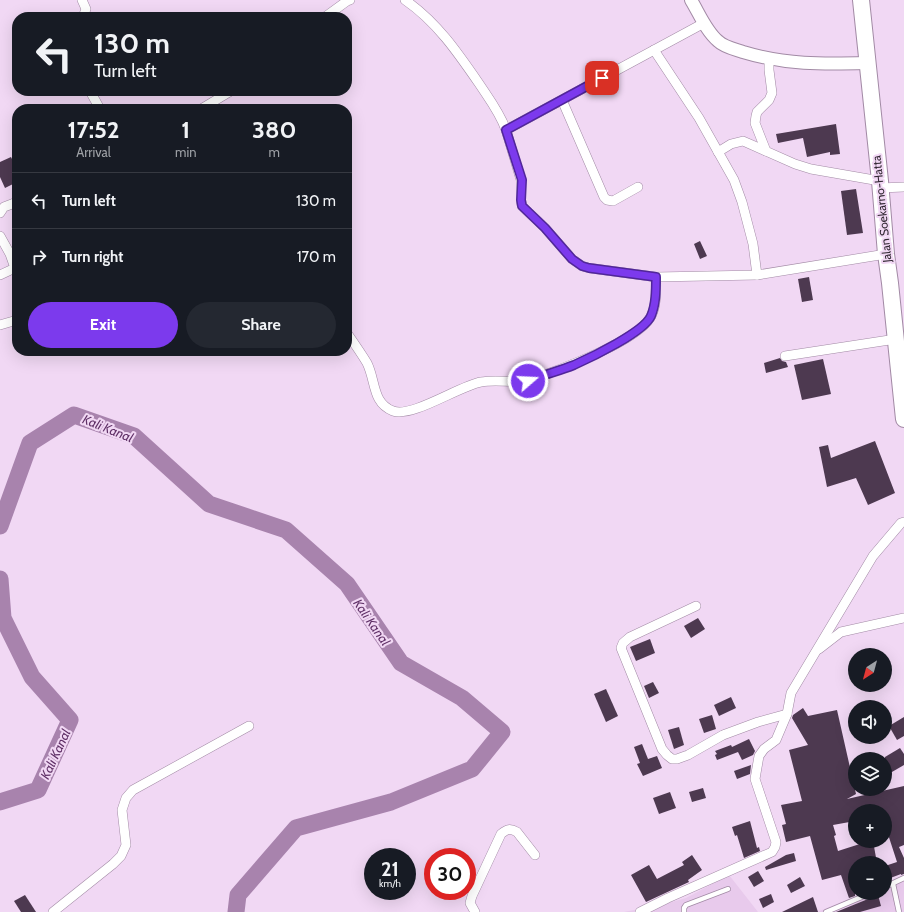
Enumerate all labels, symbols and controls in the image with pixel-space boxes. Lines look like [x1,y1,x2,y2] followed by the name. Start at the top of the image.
[94,26,170,60] text: 130 m
[28,28,80,80] icon: left
[94,60,157,82] text: Turn left
[585,61,619,95] pin
[591,67,613,89] icon: arrive
[68,115,120,144] text: 17:52
[181,115,190,144] text: 1
[252,115,296,144] text: 380
[76,144,111,160] text: Arrival
[175,144,197,160] text: min
[269,144,280,160] text: m
[868,155,895,264] street label: Jalan Soekarno-Hatta
[28,190,50,212] icon: left
[62,192,116,210] text: Turn left
[296,192,336,210] text: 130 m
[28,246,50,268] icon: right
[62,248,123,266] text: Turn right
[297,248,336,266] text: 170 m
[28,302,178,348] button: Exit
[186,302,336,348] button: Share
[507,360,549,402] position arrow
[80,411,136,445] water label: Kali Kanal
[350,596,394,648] water label: Kali Kanal
[848,648,892,692] north arrow
[848,648,892,900] map controls
[848,700,892,744] button: sound
[37,727,73,781] water label: Kali Kanal
[848,752,892,796] button: layers
[848,804,892,848] button: +
[424,848,476,900] speed limit sign: 30
[848,856,892,900] button: −
[381,857,399,881] text: 21
[379,877,401,890] text: km/h

